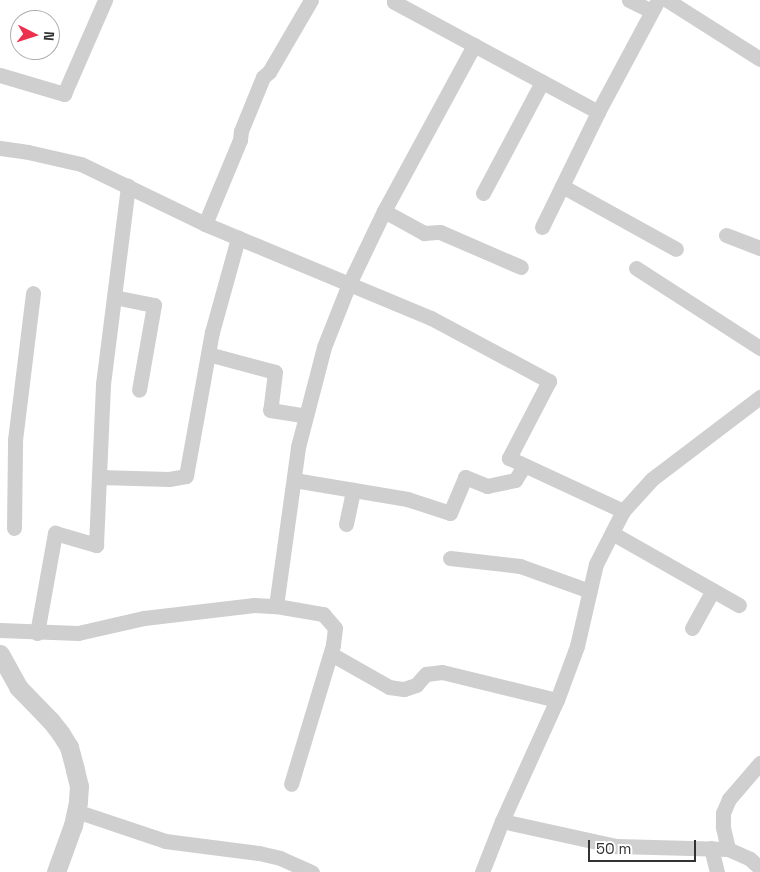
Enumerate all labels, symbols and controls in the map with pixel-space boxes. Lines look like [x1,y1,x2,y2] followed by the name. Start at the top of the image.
[10,10,60,60] north arrow
[40,31,58,42] text: N
[590,830,698,862] scale bar
[596,839,631,858] text: 50 m

